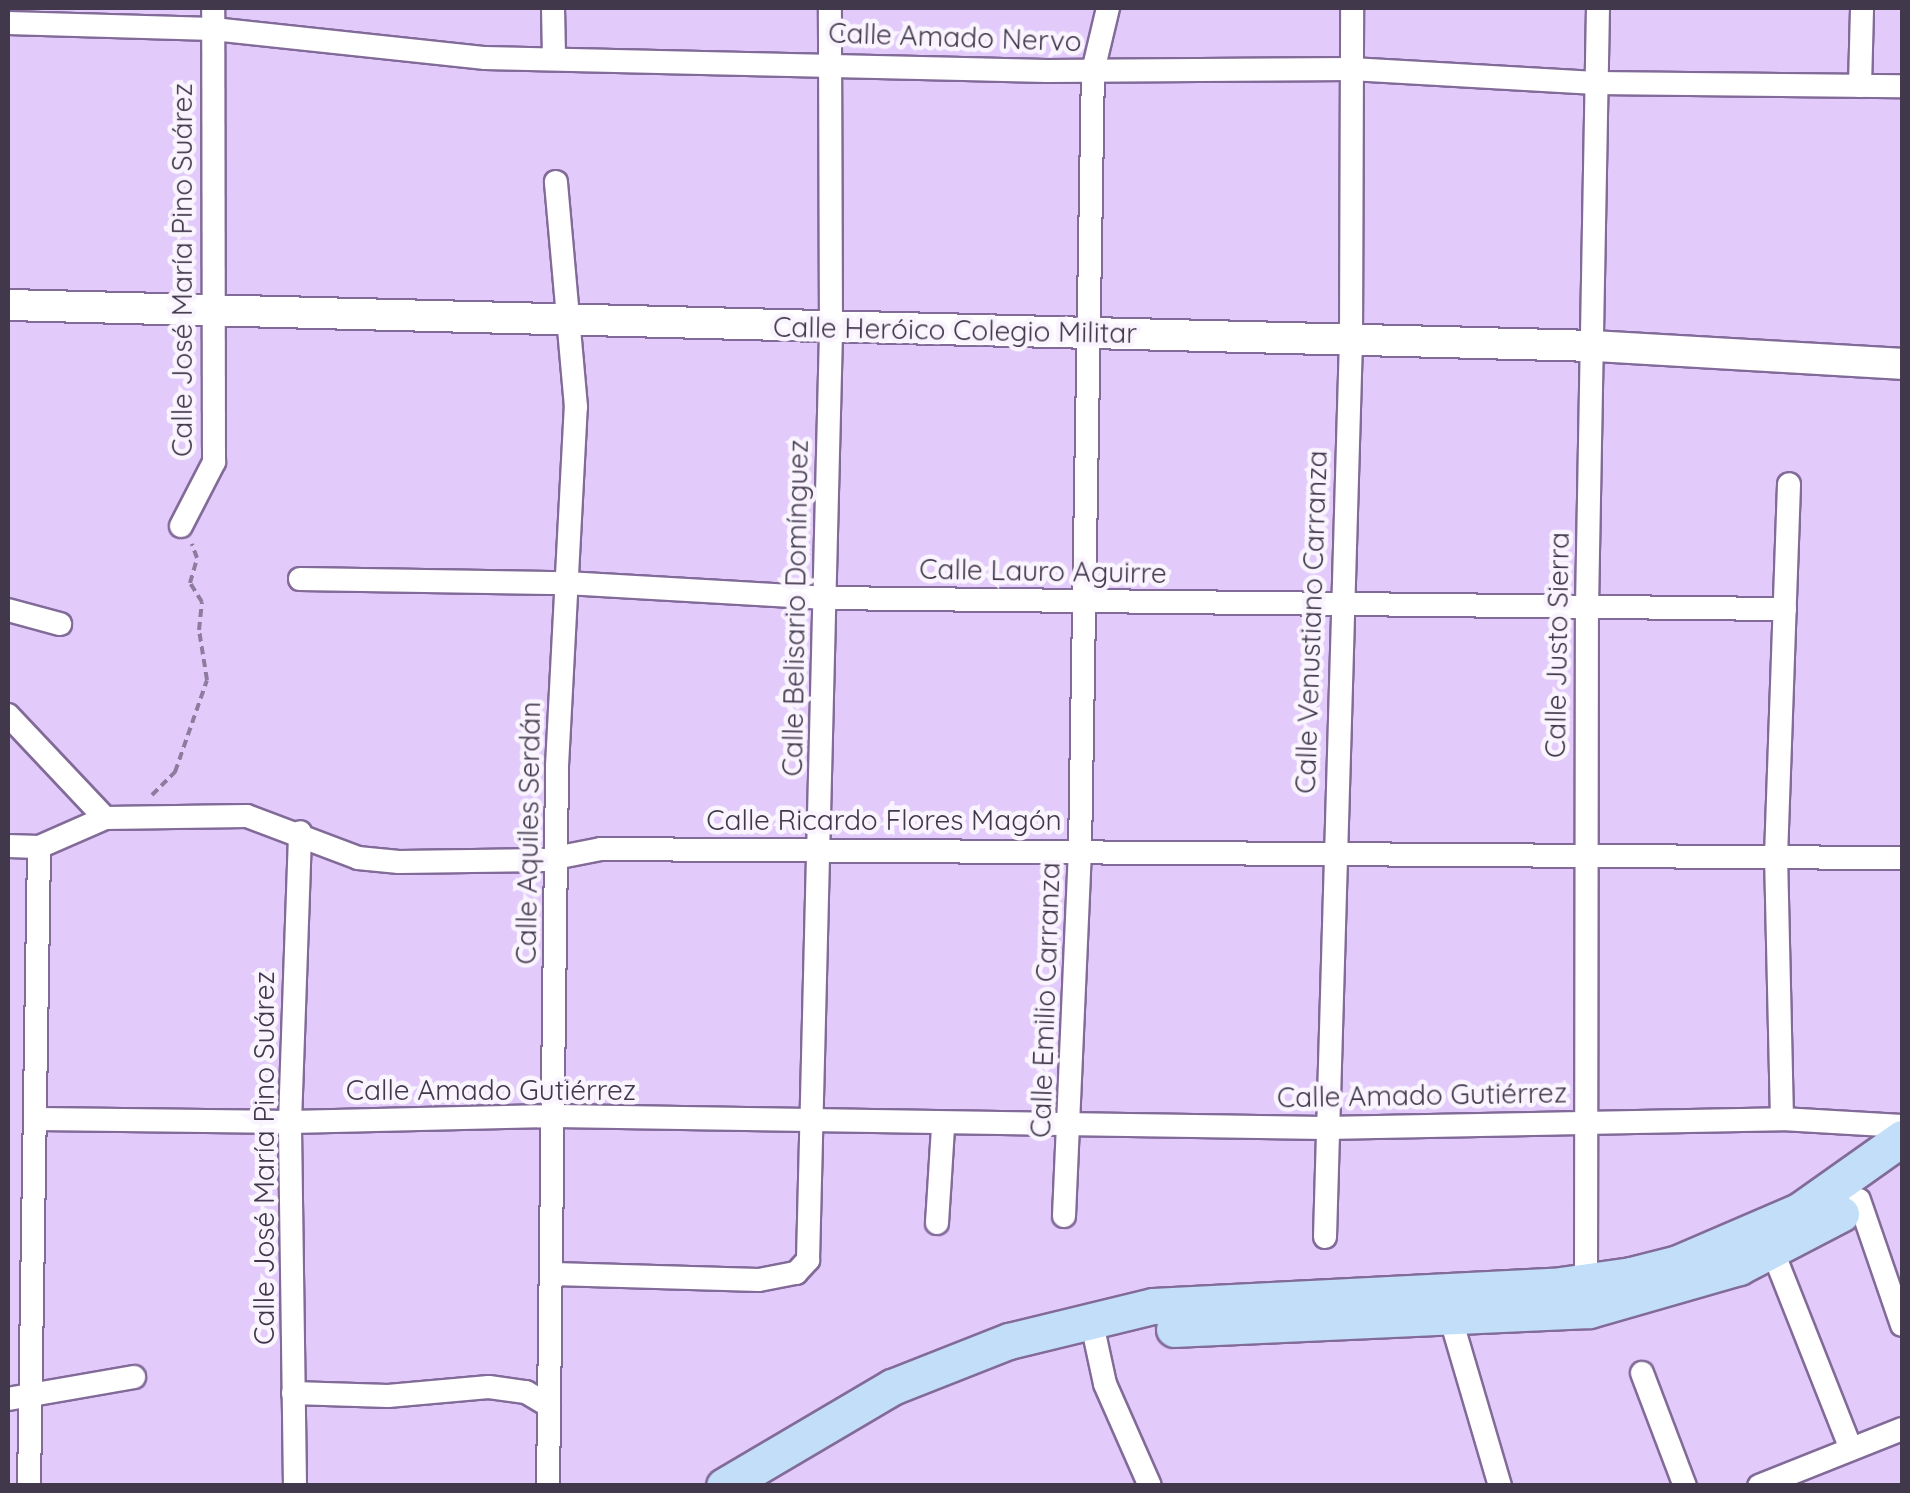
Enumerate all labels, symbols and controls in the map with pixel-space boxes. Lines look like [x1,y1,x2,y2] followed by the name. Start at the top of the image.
[828,16,1082,58] street label: Calle Amado Nervo
[165,83,199,457] street label: Calle José María Pino Suárez
[773,310,1137,350] street label: Calle Heróico Colegio Militar
[775,439,815,777] street label: Calle Belisario Domínguez
[1288,450,1334,794] street label: Calle Venustiano Carranza
[1538,532,1576,758] street label: Calle Justo Sierra
[919,552,1167,590] street label: Calle Lauro Aguirre
[509,701,547,965] street label: Calle Aquiles Serdán
[706,803,1062,837] street label: Calle Ricardo Flores Magón
[1023,862,1067,1138] street label: Calle Emilio Carranza
[247,971,281,1345] street label: Calle José María Pino Suárez
[346,1073,636,1107] street label: Calle Amado Gutiérrez
[1277,1076,1567,1114] street label: Calle Amado Gutiérrez

